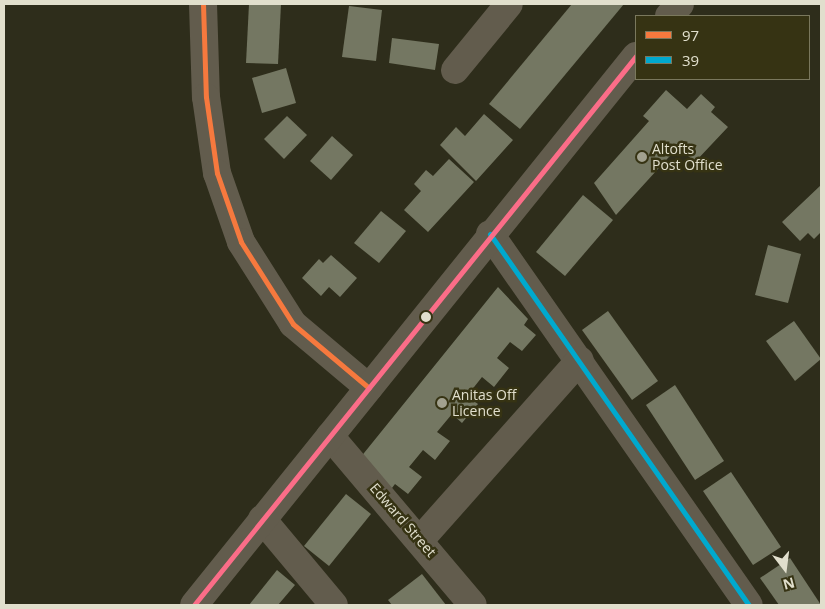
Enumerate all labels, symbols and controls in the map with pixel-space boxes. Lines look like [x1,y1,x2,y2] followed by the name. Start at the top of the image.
[635,15,810,80] legend
[682,25,699,45] text: 97
[682,50,699,70] text: 39
[652,141,723,174] place label: Altofts Post Office
[636,151,648,163] marker: Altofts Post Office
[421,312,431,322] unlabelled marker
[452,387,516,420] place label: Anitas Off Licence
[436,397,448,409] marker: Anitas Off Licence
[366,480,440,560] street label: Edward Street
[760,544,810,594] north arrow
[781,573,797,595] text: N

